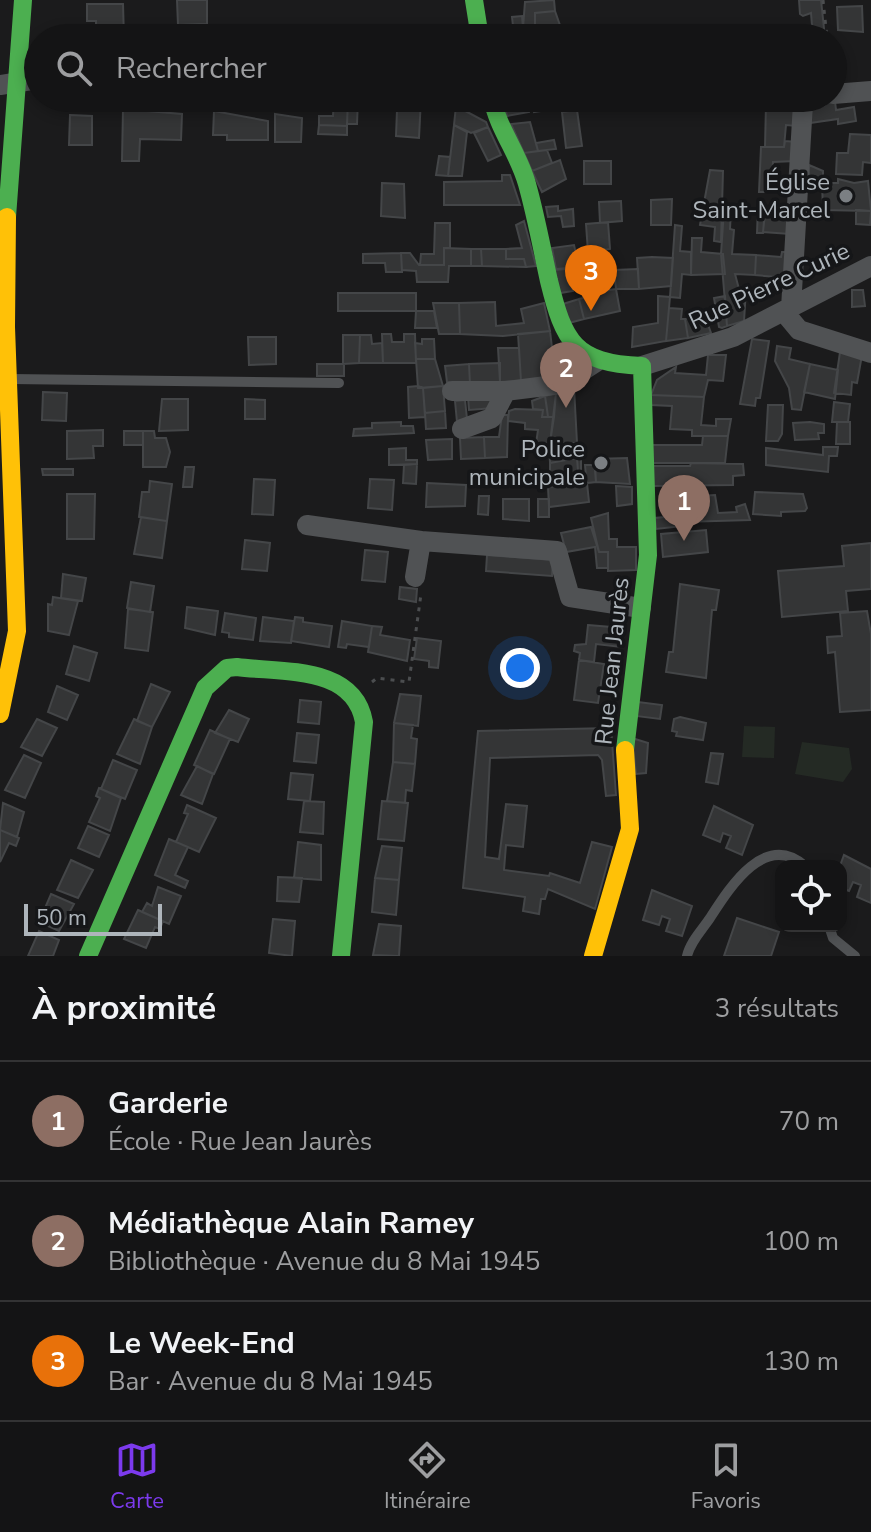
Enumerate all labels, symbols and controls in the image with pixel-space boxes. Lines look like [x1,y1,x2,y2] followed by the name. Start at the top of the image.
[24,24,847,112] search box
[52,46,96,90] icon: search
[116,48,267,89] text: Rechercher
[693,166,830,226] place label: Église Saint-Marcel
[837,187,855,205] marker: Église Saint-Marcel
[683,235,855,337] street label: Rue Pierre Curie
[565,245,617,311] pin: 3
[540,342,592,408] pin: 2
[469,433,585,493] place label: Police municipale
[592,454,610,472] marker: Police municipale
[658,475,710,541] pin: 1
[587,576,637,746] street label: Rue Jean Jaurès
[500,648,540,688] your location
[775,860,847,932] map controls
[775,860,847,932] button: locate
[24,900,162,936] scale bar
[36,903,87,933] text: 50 m
[32,985,216,1031] text: À proximité
[715,991,839,1026] text: 3 résultats
[108,1083,228,1124] text: Garderie
[50,1104,66,1139] text: 1
[779,1104,839,1139] text: 70 m
[108,1124,372,1159] text: École · Rue Jean Jaurès
[108,1203,474,1244] text: Médiathèque Alain Ramey
[50,1224,66,1259] text: 2
[763,1224,839,1259] text: 100 m
[108,1244,540,1279] text: Bibliothèque · Avenue du 8 Mai 1945
[108,1323,295,1364] text: Le Week-End
[50,1344,66,1379] text: 3
[763,1344,839,1379] text: 130 m
[108,1364,433,1399] text: Bar · Avenue du 8 Mai 1945
[110,1438,164,1516] tab: Carte
[384,1438,471,1516] tab: Itinéraire
[691,1438,761,1516] tab: Favoris

